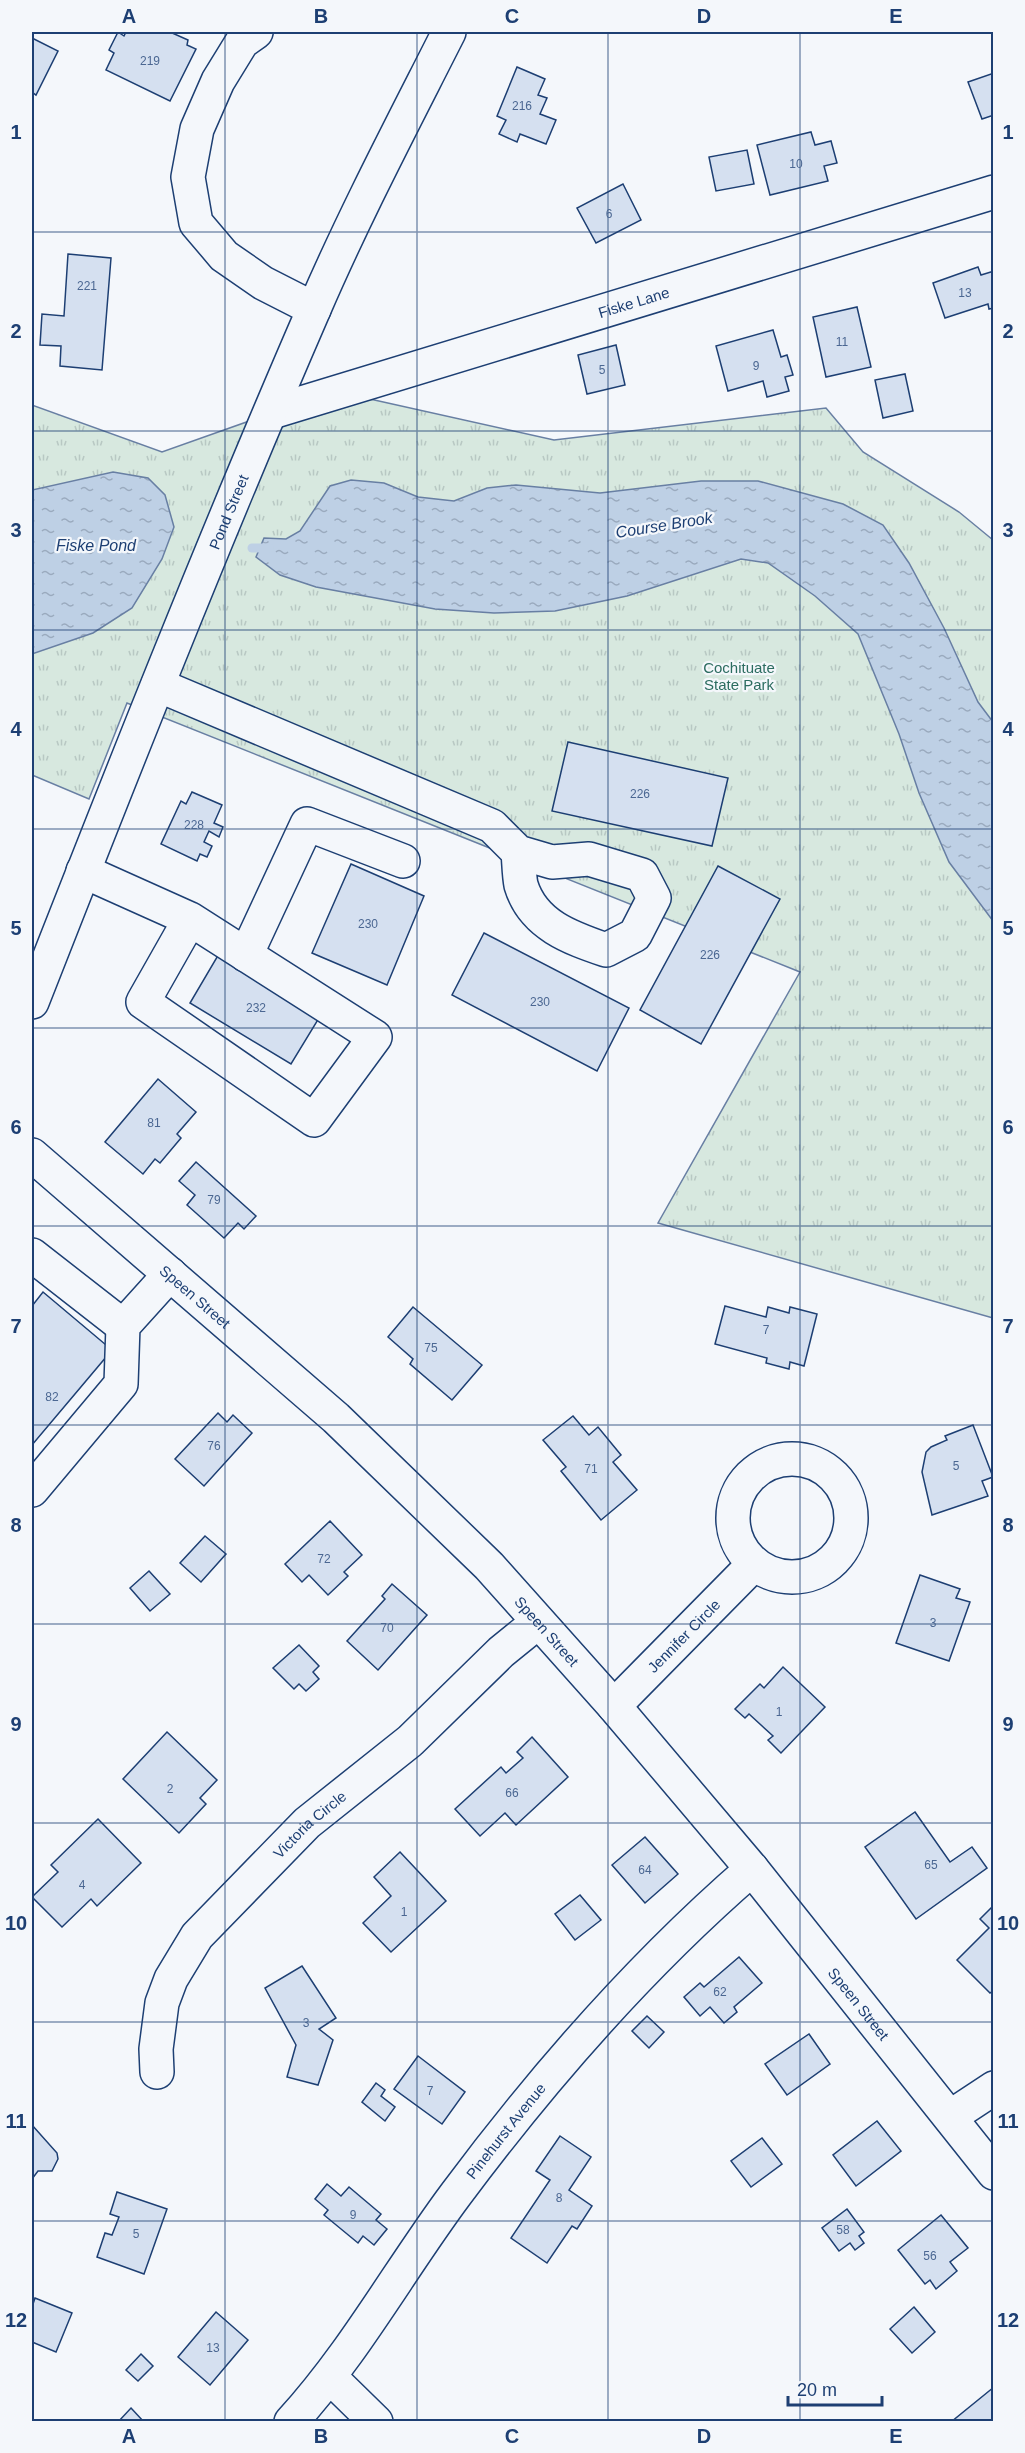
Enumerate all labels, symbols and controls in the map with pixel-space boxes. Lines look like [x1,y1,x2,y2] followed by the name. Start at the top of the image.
[122,5,136,27] text: A
[314,5,328,27] text: B
[505,5,519,27] text: C
[697,5,711,27] text: D
[889,5,903,27] text: E
[140,54,160,68] house number: 219
[512,99,532,113] house number: 216
[10,121,22,143] text: 1
[1002,121,1014,143] text: 1
[789,157,803,171] house number: 10
[606,207,613,221] house number: 6
[77,279,97,293] house number: 221
[596,283,671,321] street label: Fiske Lane
[958,286,972,300] house number: 13
[10,320,22,342] text: 2
[1002,320,1014,342] text: 2
[836,335,849,349] house number: 11
[753,359,760,373] house number: 9
[599,363,606,377] house number: 5
[205,471,251,552] street label: Pond Street
[614,509,715,541] water label: Course Brook
[10,519,22,541] text: 3
[1002,519,1014,541] text: 3
[56,537,137,554] water label: Fiske Pond
[703,659,775,693] park label: Cochituate State Park
[10,718,22,740] text: 4
[1002,718,1014,740] text: 4
[630,787,650,801] house number: 226
[184,818,204,832] house number: 228
[10,917,22,939] text: 5
[358,917,378,931] house number: 230
[1002,917,1014,939] text: 5
[700,948,720,962] house number: 226
[530,995,550,1009] house number: 230
[246,1001,266,1015] house number: 232
[10,1116,22,1138] text: 6
[147,1116,161,1130] house number: 81
[1002,1116,1014,1138] text: 6
[207,1193,221,1207] house number: 79
[157,1261,235,1332] street label: Speen Street
[10,1315,22,1337] text: 7
[1002,1315,1014,1337] text: 7
[763,1323,770,1337] house number: 7
[424,1341,438,1355] house number: 75
[45,1390,59,1404] house number: 82
[207,1439,221,1453] house number: 76
[953,1459,960,1473] house number: 5
[584,1462,598,1476] house number: 71
[10,1514,22,1536] text: 8
[1002,1514,1014,1536] text: 8
[317,1552,331,1566] house number: 72
[512,1593,583,1670] street label: Speen Street
[644,1595,723,1676] street label: Jennifer Circle
[930,1616,937,1630] house number: 3
[380,1621,394,1635] house number: 70
[776,1705,783,1719] house number: 1
[10,1713,22,1735] text: 9
[1002,1713,1014,1735] text: 9
[167,1782,174,1796] house number: 2
[505,1786,519,1800] house number: 66
[269,1787,349,1861] street label: Victoria Circle
[924,1858,938,1872] house number: 65
[638,1863,652,1877] house number: 64
[79,1878,86,1892] house number: 4
[401,1905,408,1919] house number: 1
[5,1912,27,1934] text: 10
[997,1912,1019,1934] text: 10
[825,1964,894,2044] street label: Speen Street
[713,1985,727,1999] house number: 62
[303,2016,310,2030] house number: 3
[462,2079,549,2182] street label: Pinehurst Avenue
[427,2084,434,2098] house number: 7
[5,2110,27,2132] text: 11
[997,2110,1019,2132] text: 11
[556,2191,563,2205] house number: 8
[350,2208,357,2222] house number: 9
[836,2223,850,2237] house number: 58
[133,2227,140,2241] house number: 5
[923,2249,937,2263] house number: 56
[5,2309,27,2331] text: 12
[997,2309,1019,2331] text: 12
[206,2341,220,2355] house number: 13
[788,2369,882,2407] scale bar
[797,2380,837,2400] text: 20 m
[122,2425,136,2447] text: A
[314,2425,328,2447] text: B
[505,2425,519,2447] text: C
[697,2425,711,2447] text: D
[889,2425,903,2447] text: E

